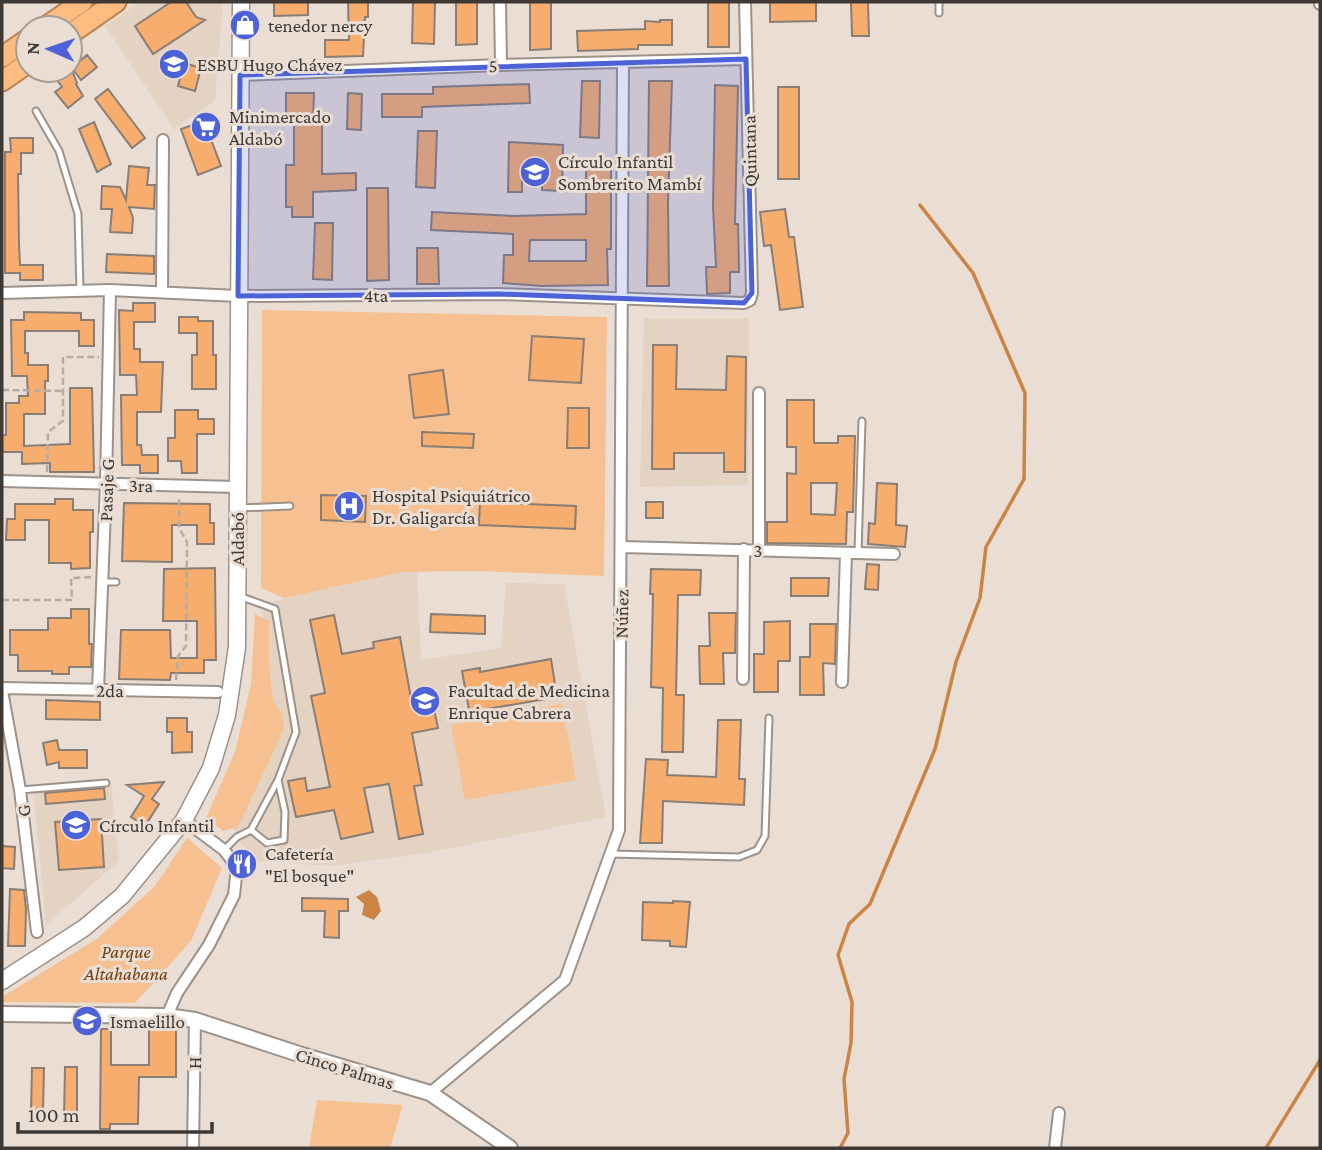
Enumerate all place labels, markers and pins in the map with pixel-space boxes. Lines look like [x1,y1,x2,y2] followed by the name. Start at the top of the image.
[228,8,262,42] shop icon: tenedor nercy
[268,15,373,36] place label: tenedor nercy
[157,47,191,81] school or university icon: ESBU Hugo Chávez
[197,54,342,75] place label: ESBU Hugo Chávez
[229,106,331,149] place label: Minimercado Aldabó
[189,110,223,144] supermarket icon: Minimercado Aldabó
[558,151,703,194] place label: Círculo Infantil Sombrerito Mambí
[518,155,552,189] school or university icon: Círculo Infantil Sombrerito Mambí
[372,485,530,528] place label: Hospital Psiquiátrico Dr. Galigarcía
[332,489,366,523] hospital icon: Hospital Psiquiátrico Dr. Galigarcía
[448,680,610,723] place label: Facultad de Medicina Enrique Cabrera
[408,684,442,718] school or university icon: Facultad de Medicina Enrique Cabrera
[59,808,93,842] school or university icon: Círculo Infantil
[99,815,214,836] place label: Círculo Infantil
[265,843,354,886] place label: Cafetería "El bosque"
[225,847,259,881] restaurant icon: Cafetería "El bosque"
[70,1004,104,1038] school or university icon: Ismaelillo
[110,1011,185,1032] place label: Ismaelillo

